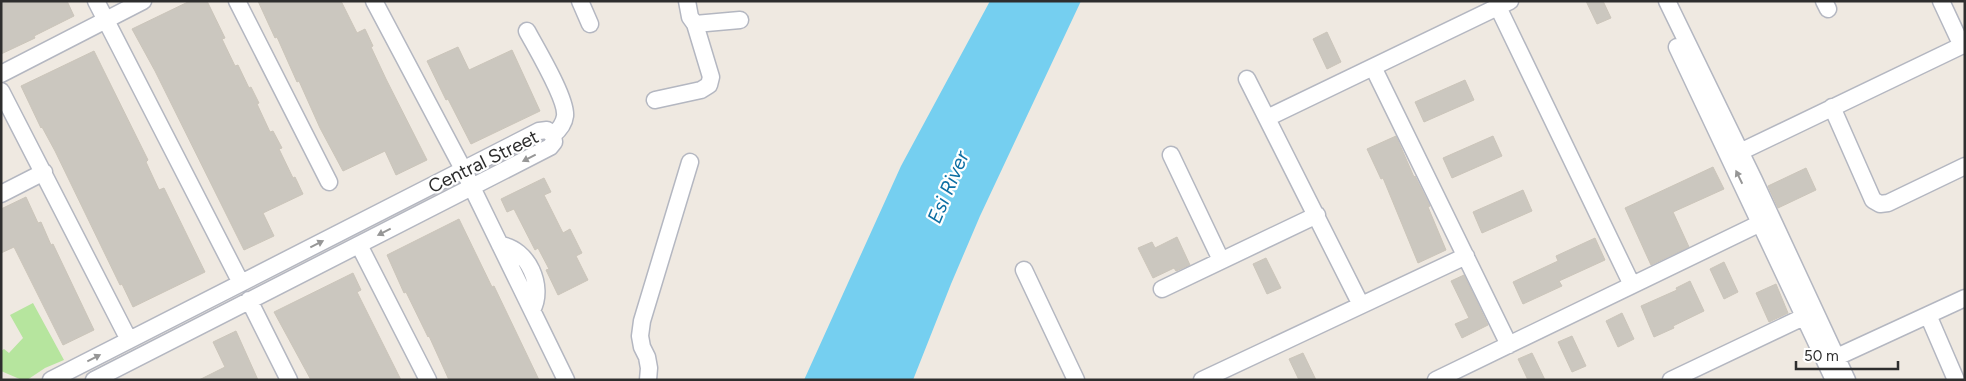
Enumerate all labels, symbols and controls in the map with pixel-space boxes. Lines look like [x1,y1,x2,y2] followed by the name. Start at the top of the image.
[424,125,542,198] street label: Central Street
[922,146,974,227] water label: Esi River
[521,154,536,162] one-way arrow
[1735,170,1743,184] one-way arrow
[377,228,391,236] one-way arrow
[310,240,324,248] one-way arrow
[1796,338,1898,370] scale bar
[1804,347,1839,365] text: 50 m
[87,354,101,362] one-way arrow

